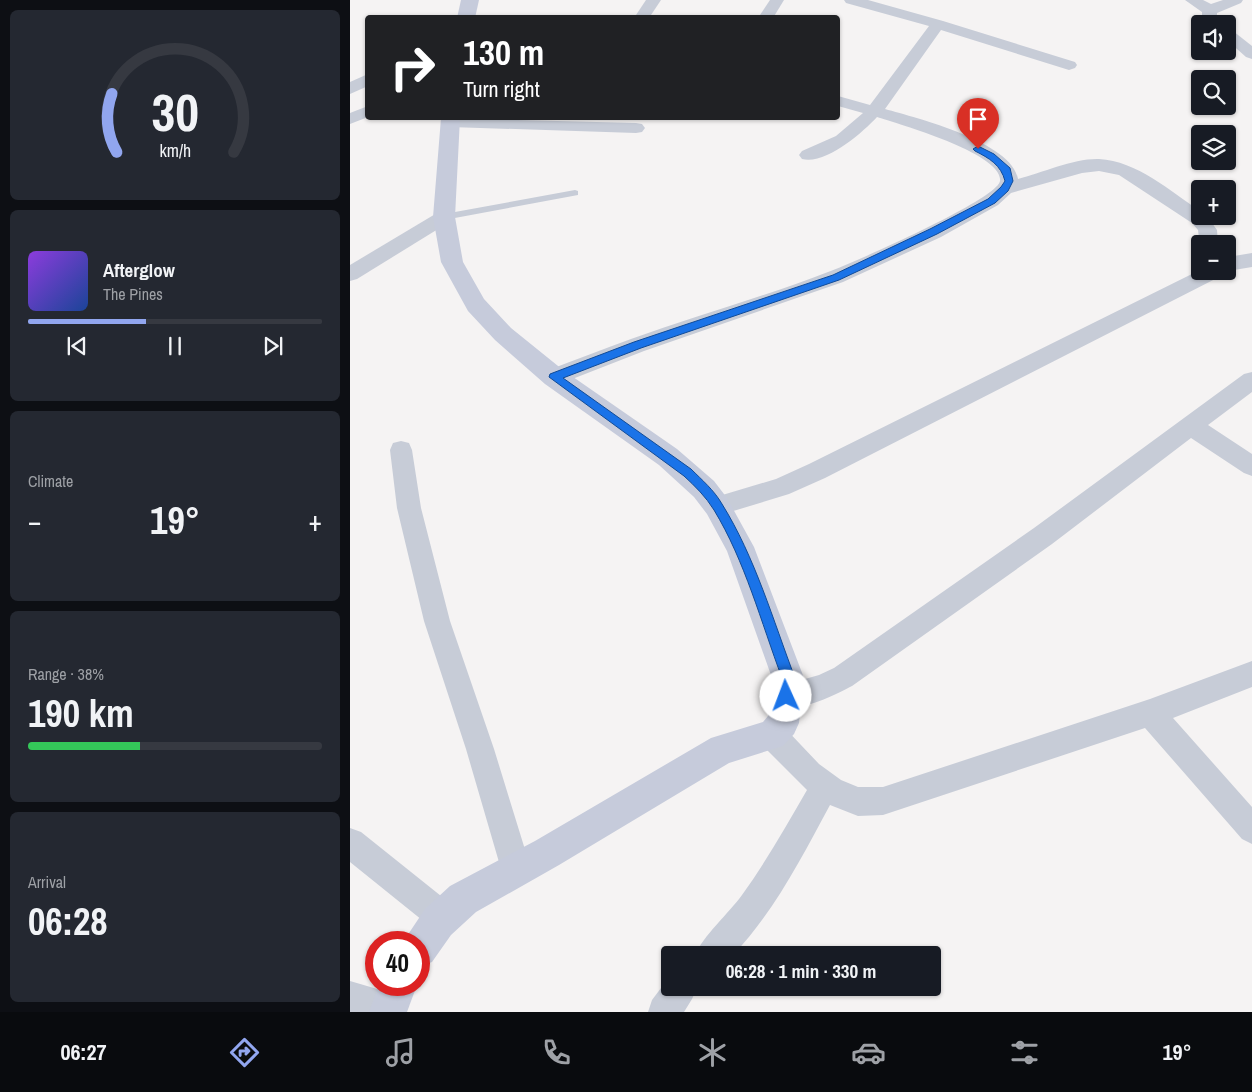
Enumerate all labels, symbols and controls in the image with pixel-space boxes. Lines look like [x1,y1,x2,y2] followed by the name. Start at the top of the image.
[1191,15,1236,280] map controls
[1191,15,1236,60] button: sound
[463,29,544,76] text: 130 m
[380,35,445,100] icon: right
[1191,70,1236,115] button: search
[463,74,540,104] text: Turn right
[151,77,199,147] text: 30
[957,98,999,149] pin
[964,105,992,133] icon: arrive
[1191,125,1236,170] button: layers
[159,139,191,163] text: km/h
[1191,180,1236,225] button: +
[1191,235,1236,280] button: −
[103,257,175,283] text: Afterglow
[103,283,163,305] text: The Pines
[63,332,91,360] icon: previous
[161,332,189,360] icon: pause
[259,332,287,360] icon: next
[28,470,73,492] text: Climate
[150,495,200,546] text: 19°
[28,502,41,540] text: −
[309,502,322,540] text: +
[28,663,104,685] text: Range · 38%
[759,669,811,721] position arrow
[28,688,134,739] text: 190 km
[28,871,66,893] text: Arrival
[28,896,108,947] text: 06:28
[365,931,430,996] speed limit sign: 40
[726,958,876,984] text: 06:28 · 1 min · 330 m
[227,1035,262,1070] icon: directions
[383,1035,418,1070] icon: music
[539,1035,574,1070] icon: phone
[695,1035,730,1070] icon: climate
[851,1035,886,1070] icon: car
[1007,1035,1042,1070] icon: filters
[60,1037,107,1067] text: 06:27
[1163,1037,1191,1067] text: 19°

